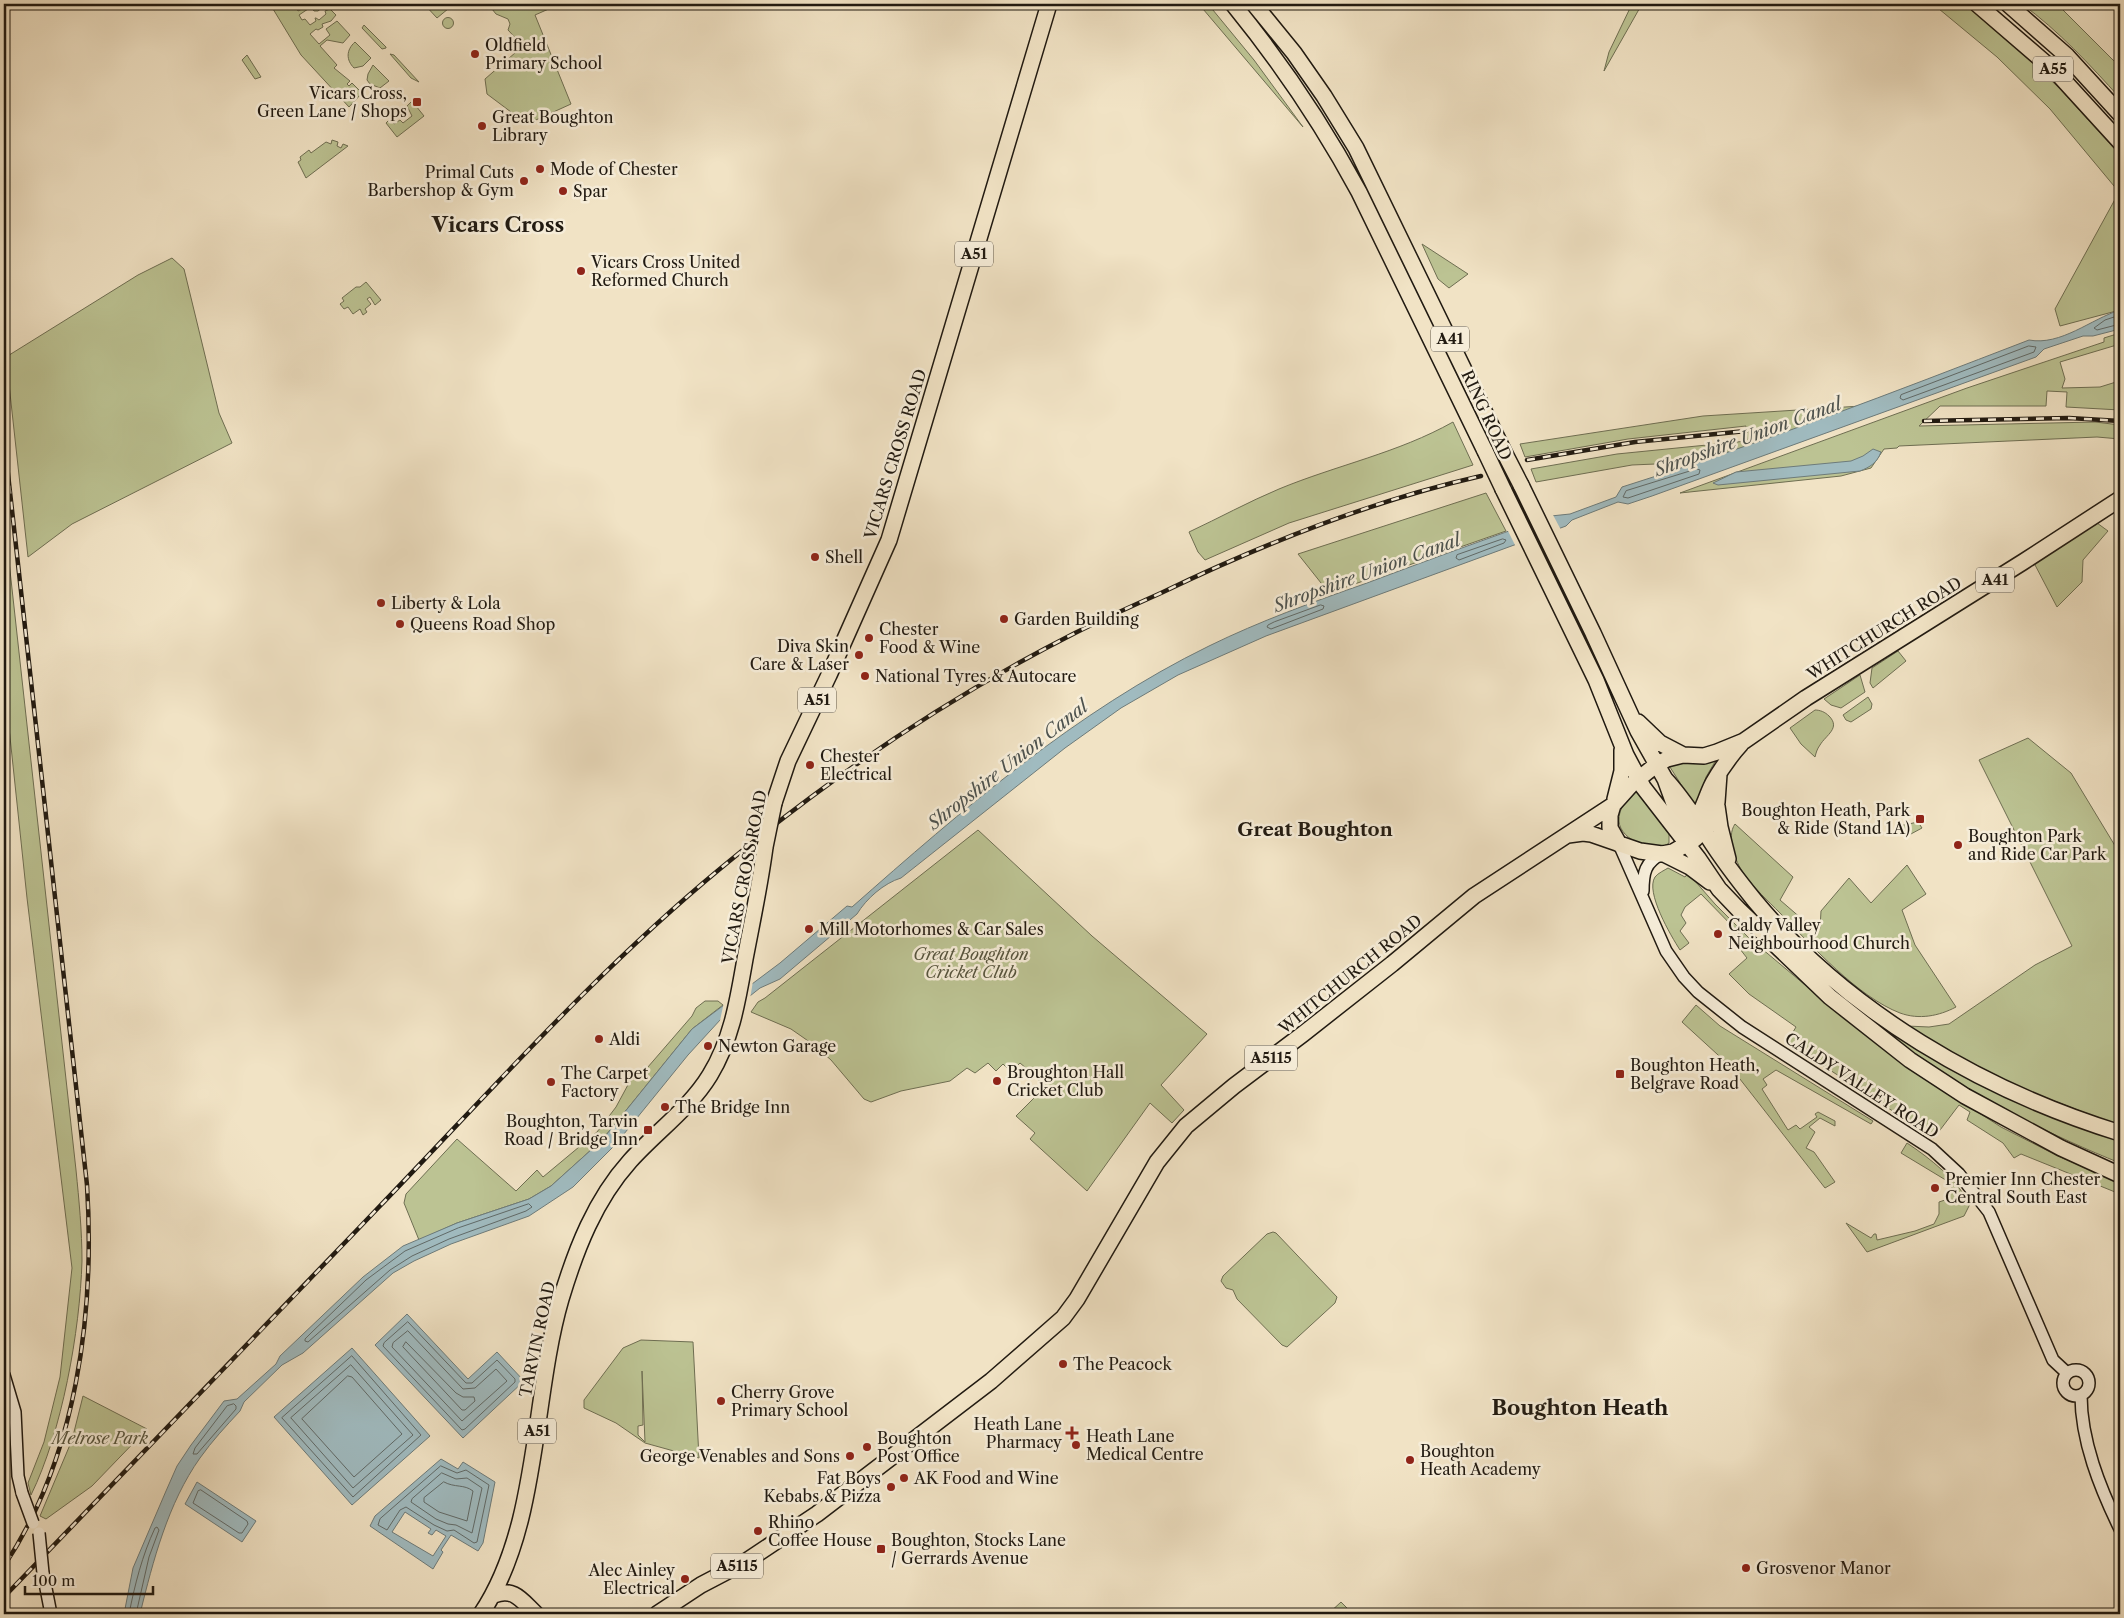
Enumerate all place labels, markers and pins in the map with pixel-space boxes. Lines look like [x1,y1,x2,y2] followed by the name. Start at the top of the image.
[485,35,603,73] place label: Oldfield Primary School
[469,48,481,60] marker: Oldfield Primary School
[257,83,407,121] place label: Vicars Cross, Green Lane / Shops
[411,96,423,108] marker: Vicars Cross, Green Lane / Shops
[492,107,614,145] place label: Great Boughton Library
[476,120,488,132] marker: Great Boughton Library
[550,159,678,179] place label: Mode of Chester
[368,162,514,200] place label: Primal Cuts Barbershop & Gym
[534,163,546,175] marker: Mode of Chester
[518,175,530,187] marker: Primal Cuts Barbershop & Gym
[573,181,608,201] place label: Spar
[557,185,569,197] marker: Spar
[590,252,741,290] place label: Vicars Cross United Reformed Church
[575,265,587,277] marker: Vicars Cross United Reformed Church
[825,547,863,567] place label: Shell
[809,551,821,563] marker: Shell
[391,593,501,613] place label: Liberty & Lola
[375,597,387,609] marker: Liberty & Lola
[1014,609,1139,629] place label: Garden Building
[998,613,1010,625] marker: Garden Building
[410,614,556,634] place label: Queens Road Shop
[394,618,406,630] marker: Queens Road Shop
[879,619,980,657] place label: Chester Food & Wine
[863,632,875,644] marker: Chester Food & Wine
[750,636,849,674] place label: Diva Skin Care & Laser
[853,649,865,661] marker: Diva Skin Care & Laser
[875,666,1077,686] place label: National Tyres & Autocare
[859,670,871,682] marker: National Tyres & Autocare
[820,746,892,784] place label: Chester Electrical
[804,759,816,771] marker: Chester Electrical
[1741,800,1911,838] place label: Boughton Heath, Park & Ride (Stand 1A)
[1914,813,1926,825] marker: Boughton Heath, Park & Ride (Stand 1A)
[1968,826,2107,864] place label: Boughton Park and Ride Car Park
[1952,839,1964,851] marker: Boughton Park and Ride Car Park
[1728,915,1910,953] place label: Caldy Valley Neighbourhood Church
[819,919,1044,939] place label: Mill Motorhomes & Car Sales
[803,923,815,935] marker: Mill Motorhomes & Car Sales
[1712,928,1724,940] marker: Caldy Valley Neighbourhood Church
[608,1029,640,1049] place label: Aldi
[593,1033,605,1045] marker: Aldi
[718,1036,836,1056] place label: Newton Garage
[702,1040,714,1052] marker: Newton Garage
[1630,1055,1760,1093] place label: Boughton Heath, Belgrave Road
[1007,1062,1124,1100] place label: Broughton Hall Cricket Club
[561,1063,649,1101] place label: The Carpet Factory
[1614,1068,1626,1080] marker: Boughton Heath, Belgrave Road
[991,1075,1003,1087] marker: Broughton Hall Cricket Club
[545,1076,557,1088] marker: The Carpet Factory
[675,1097,790,1117] place label: The Bridge Inn
[659,1101,671,1113] marker: The Bridge Inn
[504,1111,638,1149] place label: Boughton, Tarvin Road / Bridge Inn
[642,1124,654,1136] marker: Boughton, Tarvin Road / Bridge Inn
[1945,1169,2101,1207] place label: Premier Inn Chester Central South East
[1929,1182,1941,1194] marker: Premier Inn Chester Central South East
[1073,1354,1172,1374] place label: The Peacock
[1057,1358,1069,1370] marker: The Peacock
[731,1382,849,1420] place label: Cherry Grove Primary School
[715,1395,727,1407] marker: Cherry Grove Primary School
[973,1414,1063,1452] place label: Heath Lane Pharmacy
[1086,1426,1204,1464] place label: Heath Lane Medical Centre
[1066,1427,1078,1439] marker: Heath Lane Pharmacy
[877,1428,960,1466] place label: Boughton Post Office
[1070,1439,1082,1451] marker: Heath Lane Medical Centre
[861,1441,873,1453] marker: Boughton Post Office
[1420,1441,1542,1479] place label: Boughton Heath Academy
[640,1446,840,1466] place label: George Venables and Sons
[844,1450,856,1462] marker: George Venables and Sons
[1404,1454,1416,1466] marker: Boughton Heath Academy
[763,1468,882,1506] place label: Fat Boys Kebabs & Pizza
[913,1468,1059,1488] place label: AK Food and Wine
[898,1472,910,1484] marker: AK Food and Wine
[885,1481,897,1493] marker: Fat Boys Kebabs & Pizza
[768,1512,872,1550] place label: Rhino Coffee House
[752,1525,764,1537] marker: Rhino Coffee House
[891,1530,1066,1568] place label: Boughton, Stocks Lane / Gerrards Avenue
[875,1543,887,1555] marker: Boughton, Stocks Lane / Gerrards Avenue
[1756,1558,1891,1578] place label: Grosvenor Manor
[587,1560,676,1598] place label: Alec Ainley Electrical
[1740,1562,1752,1574] marker: Grosvenor Manor
[679,1573,691,1585] marker: Alec Ainley Electrical

